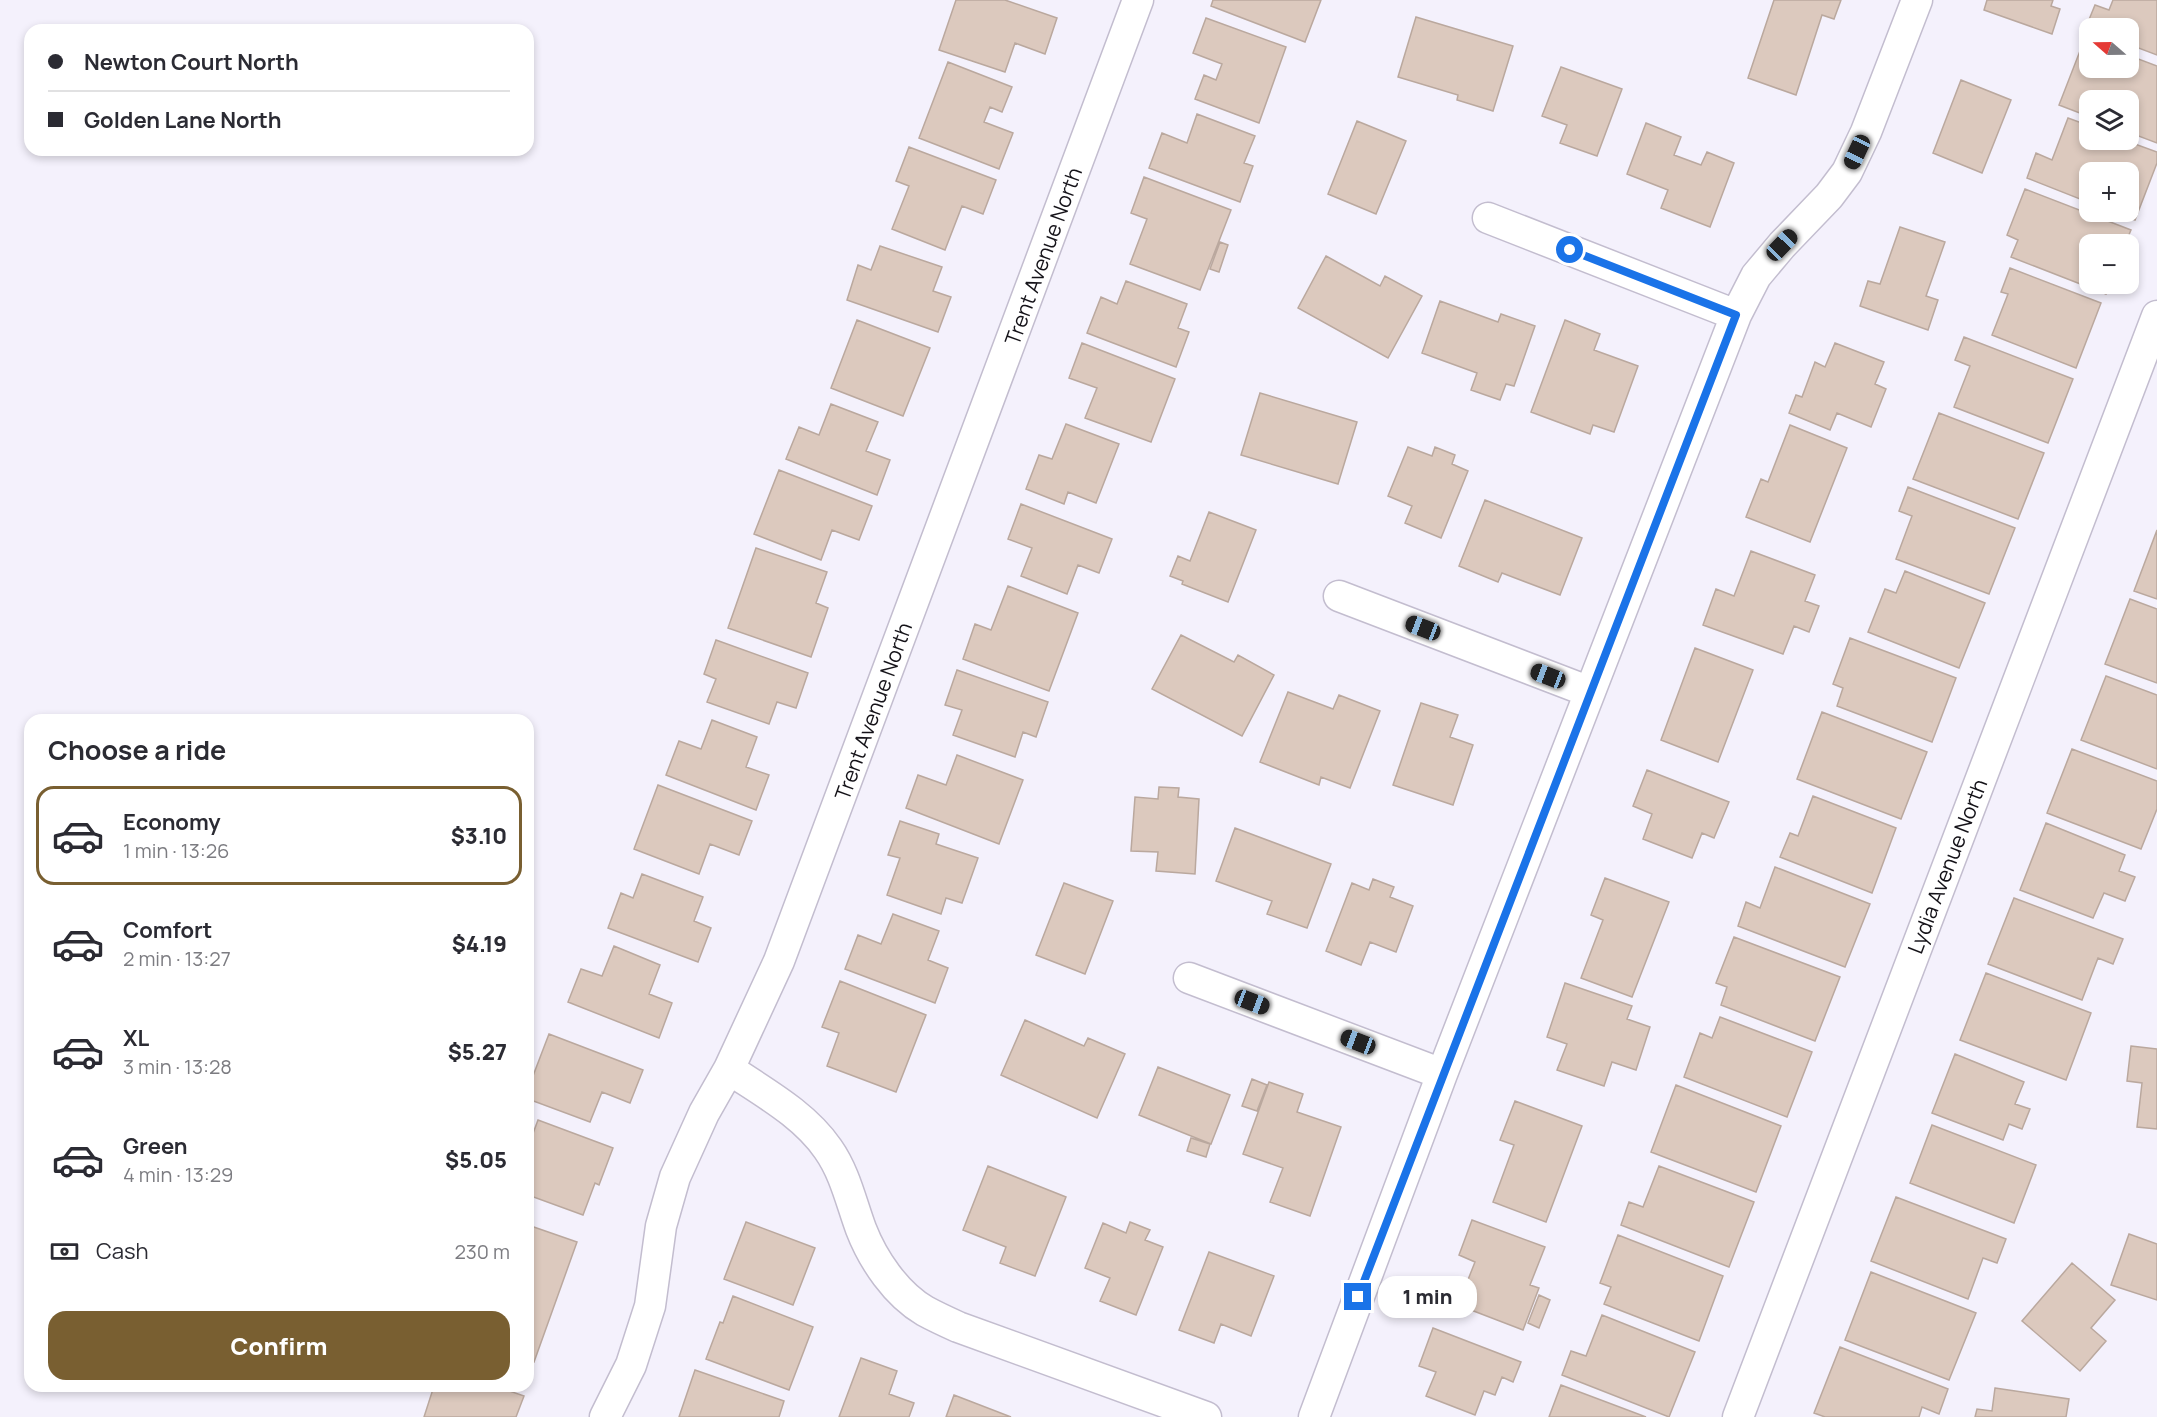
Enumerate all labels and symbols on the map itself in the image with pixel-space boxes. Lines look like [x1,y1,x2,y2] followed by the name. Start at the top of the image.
[2079,18,2139,78] north arrow
[1841,132,1873,172] car
[998,163,1088,349] street label: Trent Avenue North
[1763,226,1801,264] car
[1556,236,1583,263] route start
[1403,613,1443,643] car
[828,618,918,804] street label: Trent Avenue North
[1528,661,1568,691] car
[1901,775,1993,957] street label: Lydia Avenue North
[1232,987,1272,1017] car
[1338,1027,1378,1057] car
[1379,1276,1478,1318] callout: 1 min
[1344,1283,1371,1310] route end

